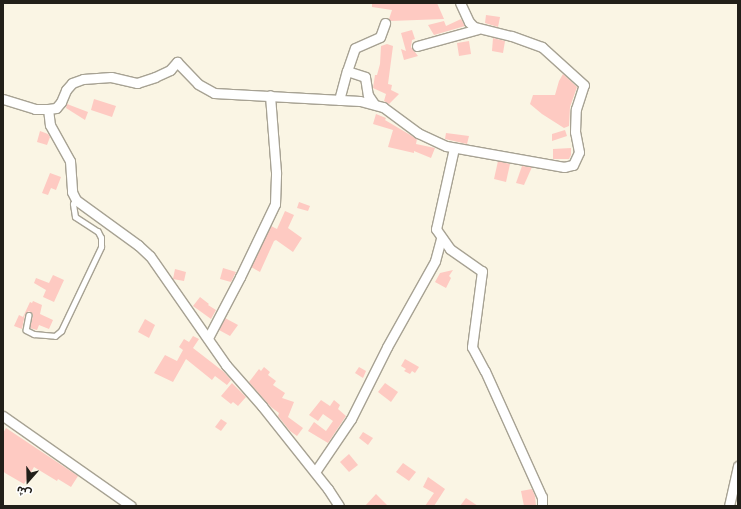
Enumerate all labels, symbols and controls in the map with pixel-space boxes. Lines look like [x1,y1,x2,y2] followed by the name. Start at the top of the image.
[8,461,48,501] north arrow
[14,483,33,501] text: ش

